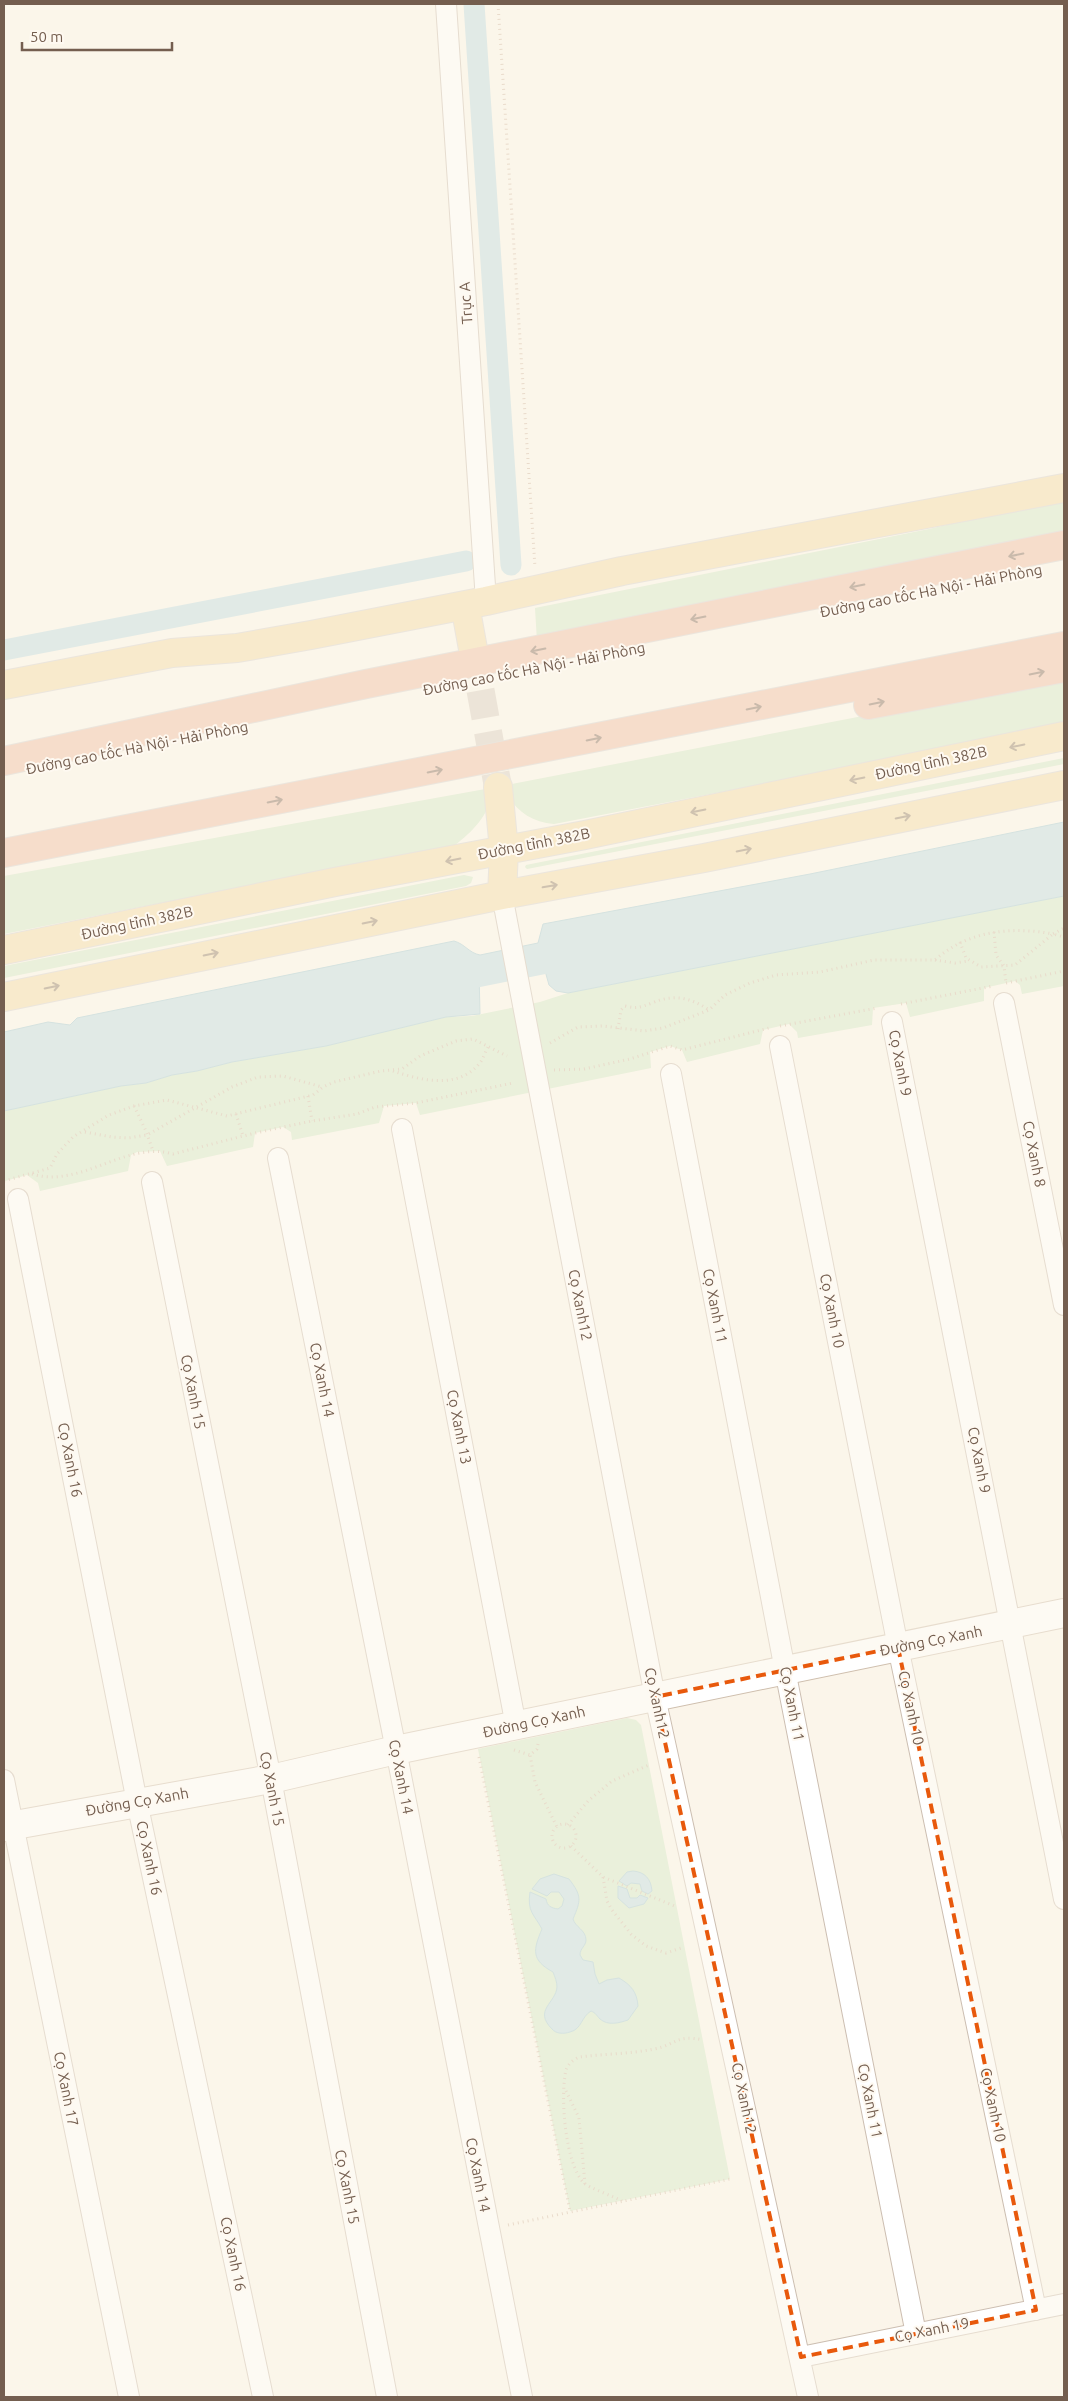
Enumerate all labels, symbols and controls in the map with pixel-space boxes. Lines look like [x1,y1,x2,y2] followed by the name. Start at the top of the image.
[22,20,172,52] scale bar
[30,28,63,45] text: 50 m
[456,281,475,325] street label: Trục A
[1009,550,1025,560] one-way arrow
[818,559,1044,620] street label: Đường cao tốc Hà Nội - Hải Phòng
[849,582,865,592] one-way arrow
[690,614,706,623] one-way arrow
[421,637,647,698] street label: Đường cao tốc Hà Nội - Hải Phòng
[531,646,547,655] one-way arrow
[1029,667,1045,677] one-way arrow
[869,697,885,707] one-way arrow
[745,703,761,712] one-way arrow
[24,716,250,777] street label: Đường cao tốc Hà Nội - Hải Phòng
[586,734,602,744] one-way arrow
[1009,741,1025,751] one-way arrow
[873,742,988,783] street label: Đường tỉnh 382B
[426,765,442,775] one-way arrow
[850,774,866,784] one-way arrow
[267,796,283,806] one-way arrow
[691,807,707,817] one-way arrow
[895,812,911,822] one-way arrow
[476,824,591,863] street label: Đường tỉnh 382B
[735,844,751,854] one-way arrow
[445,855,461,865] one-way arrow
[541,881,557,891] one-way arrow
[79,902,194,943] street label: Đường tỉnh 382B
[362,917,378,926] one-way arrow
[202,949,218,959] one-way arrow
[43,982,59,991] one-way arrow
[886,1028,915,1098] street label: Cọ Xanh 9
[1020,1119,1049,1189] street label: Cọ Xanh 8
[700,1267,731,1345] street label: Cọ Xanh 11
[565,1268,596,1342] street label: Cọ Xanh12
[817,1272,848,1350] street label: Cọ Xanh 10
[307,1341,338,1419] street label: Cọ Xanh 14
[178,1353,209,1431] street label: Cọ Xanh 15
[444,1388,475,1466] street label: Cọ Xanh 13
[55,1421,86,1499] street label: Cọ Xanh 16
[965,1425,994,1495] street label: Cọ Xanh 9
[878,1622,984,1659] street label: Đường Cọ Xanh
[777,1665,808,1743] street label: Cọ Xanh 11
[642,1666,673,1740] street label: Cọ Xanh12
[895,1669,928,1747] street label: Cọ Xanh 10
[481,1702,587,1741] street label: Đường Cọ Xanh
[386,1738,417,1816] street label: Cọ Xanh 14
[257,1750,288,1828] street label: Cọ Xanh 15
[84,1784,190,1819] street label: Đường Cọ Xanh
[133,1819,166,1897] street label: Cọ Xanh 16
[51,2050,82,2128] street label: Cọ Xanh 17
[729,2061,760,2135] street label: Cọ Xanh12
[855,2062,886,2140] street label: Cọ Xanh 11
[977,2066,1010,2144] street label: Cọ Xanh 10
[463,2136,494,2214] street label: Cọ Xanh 14
[332,2148,363,2226] street label: Cọ Xanh 15
[217,2215,250,2293] street label: Cọ Xanh 16
[893,2314,971,2345] street label: Cọ Xanh 19

